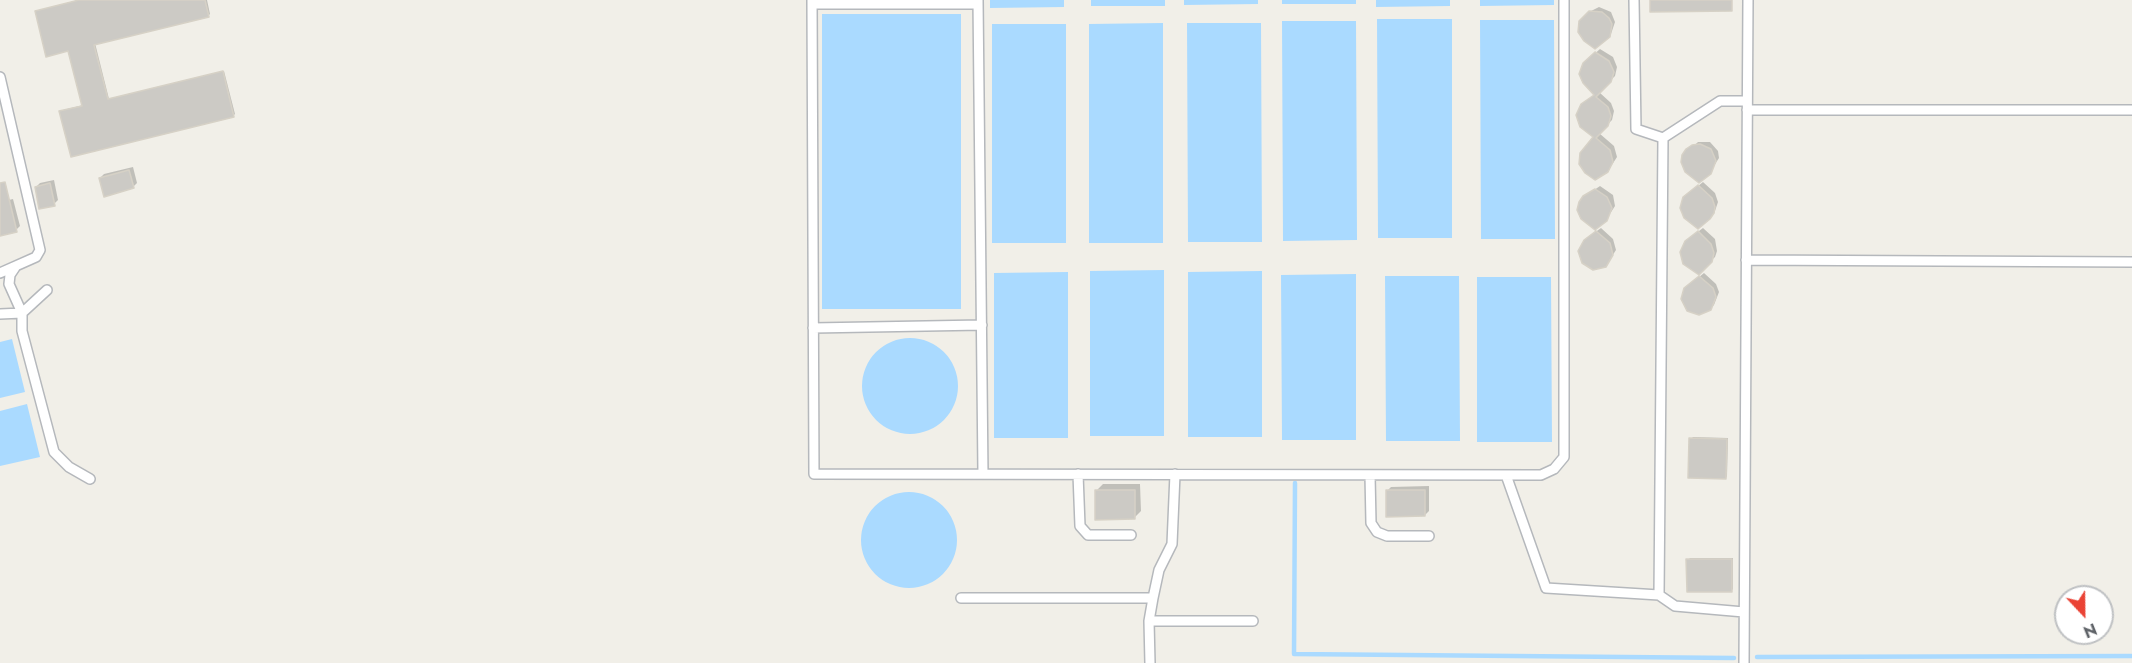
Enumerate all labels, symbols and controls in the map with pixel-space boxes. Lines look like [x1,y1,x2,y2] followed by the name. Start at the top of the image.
[2054,585,2114,645] north arrow
[2080,617,2100,643] text: N

